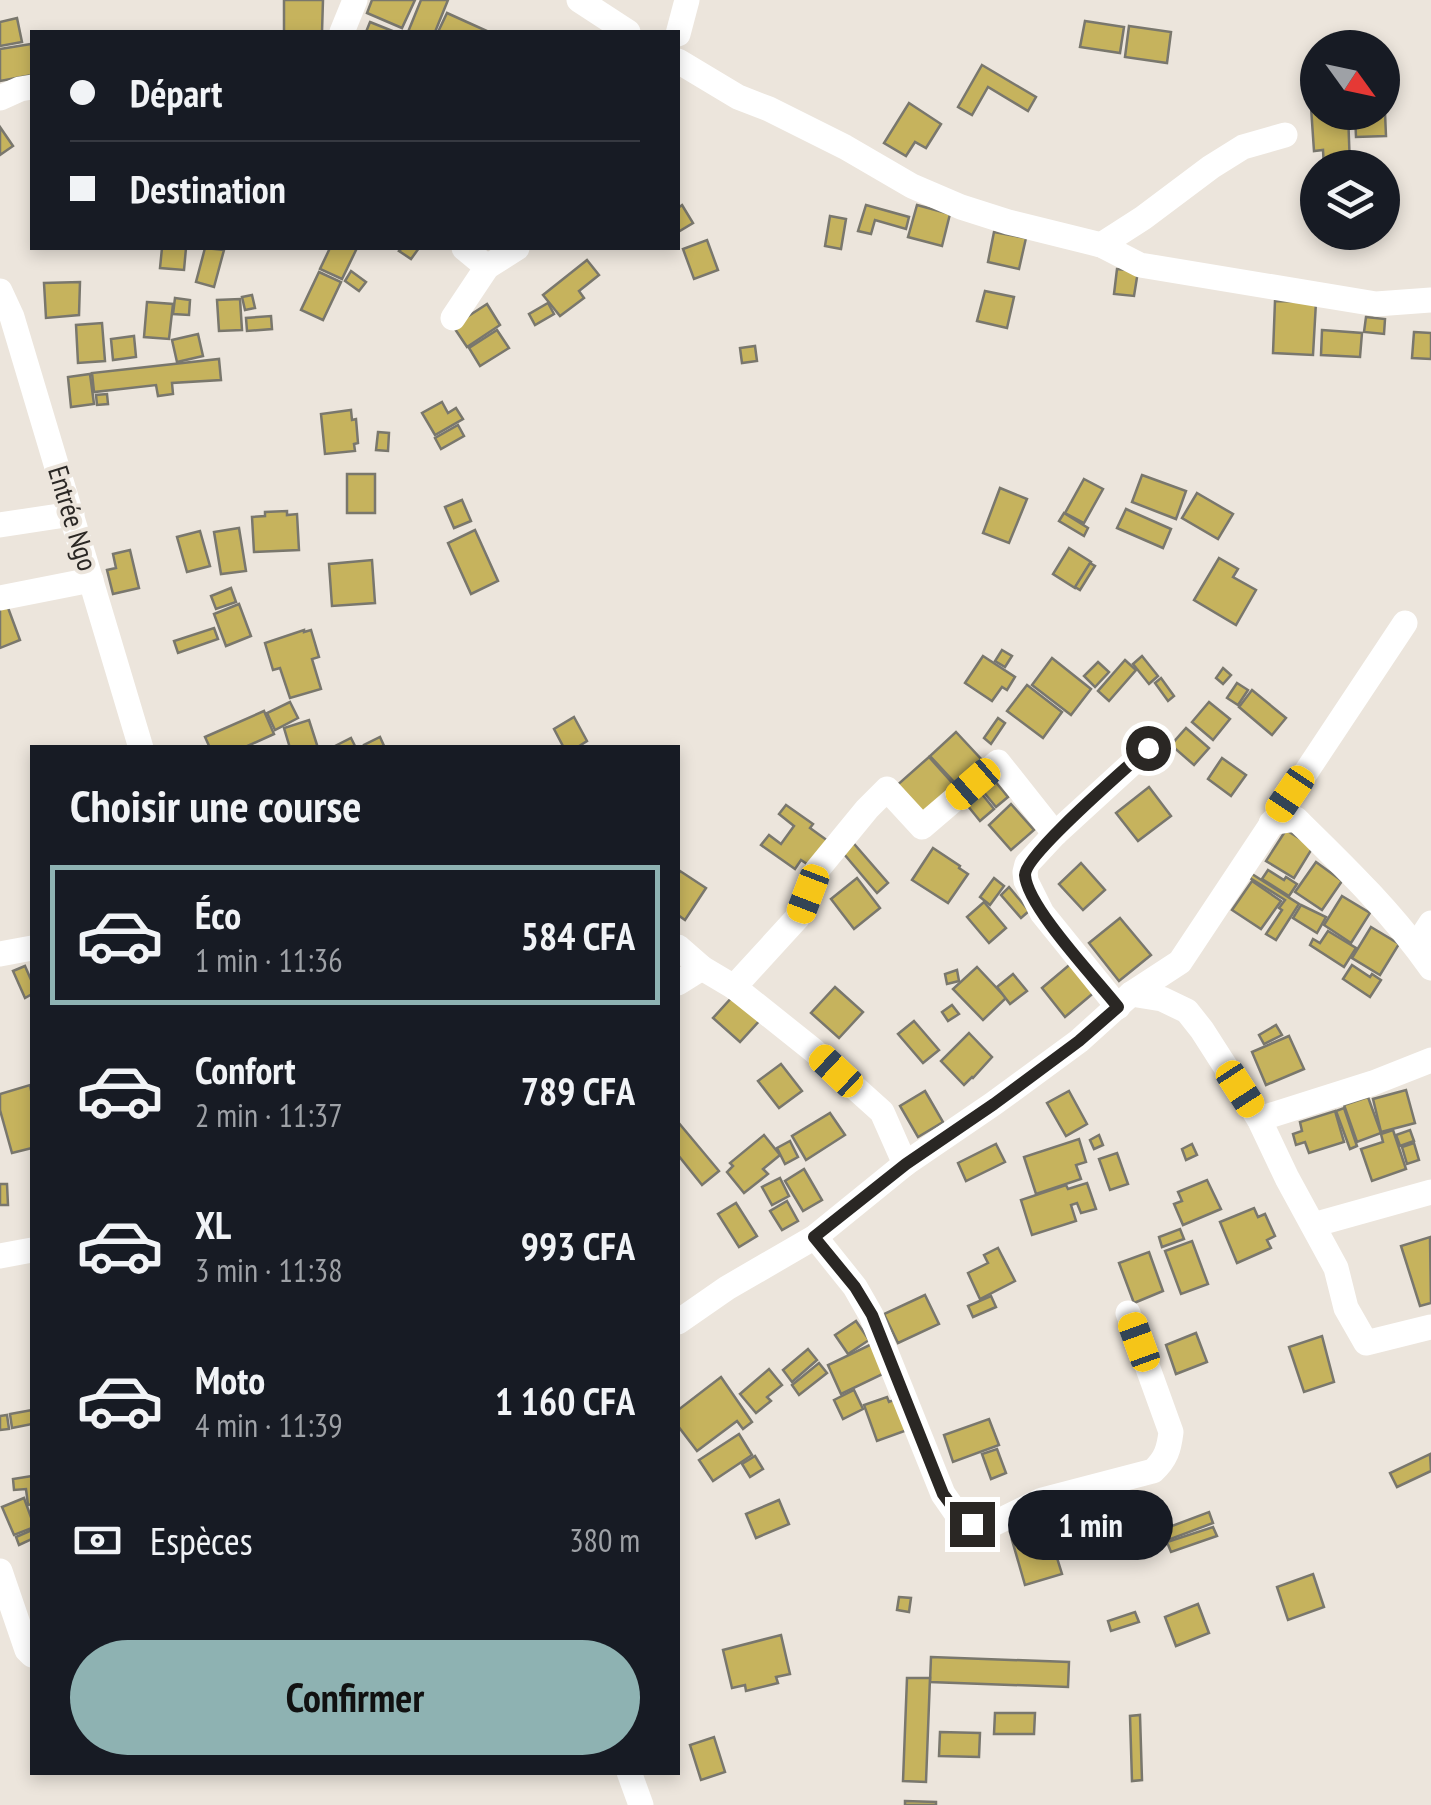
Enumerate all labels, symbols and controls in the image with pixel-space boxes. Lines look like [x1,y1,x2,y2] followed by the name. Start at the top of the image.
[1300,30,1400,130] north arrow
[1300,30,1400,250] map controls
[130,68,222,117] text: Départ
[1300,150,1400,250] button: layers
[130,164,286,213] text: Destination
[40,461,107,575] street label: Entrée Ngo
[1126,726,1171,771] route start
[941,753,1005,815] car
[1261,761,1319,827] car
[70,776,361,834] text: Choisir une course
[783,861,833,927] car
[75,890,165,980] icon: car
[195,890,241,939] text: Éco
[521,911,635,960] text: 584 CFA
[195,939,343,981] text: 1 min · 11:36
[804,1040,868,1102] car
[75,1045,165,1135] icon: car
[195,1045,295,1094] text: Confort
[1211,1056,1269,1122] car
[521,1066,635,1115] text: 789 CFA
[195,1094,343,1136] text: 2 min · 11:37
[75,1200,165,1290] icon: car
[195,1200,231,1249] text: XL
[521,1221,635,1270] text: 993 CFA
[195,1249,343,1291] text: 3 min · 11:38
[1115,1309,1163,1375] car
[75,1355,165,1445] icon: car
[195,1355,265,1404] text: Moto
[495,1376,635,1425] text: 1 160 CFA
[195,1404,343,1446] text: 4 min · 11:39
[1007,1489,1172,1559] callout: 1 min
[950,1502,995,1547] route end
[1058,1504,1123,1546] text: 1 min
[70,1513,125,1568] icon: cash
[150,1516,253,1565] text: Espèces
[569,1519,640,1561] text: 380 m
[70,1640,640,1755] button: Confirmer

